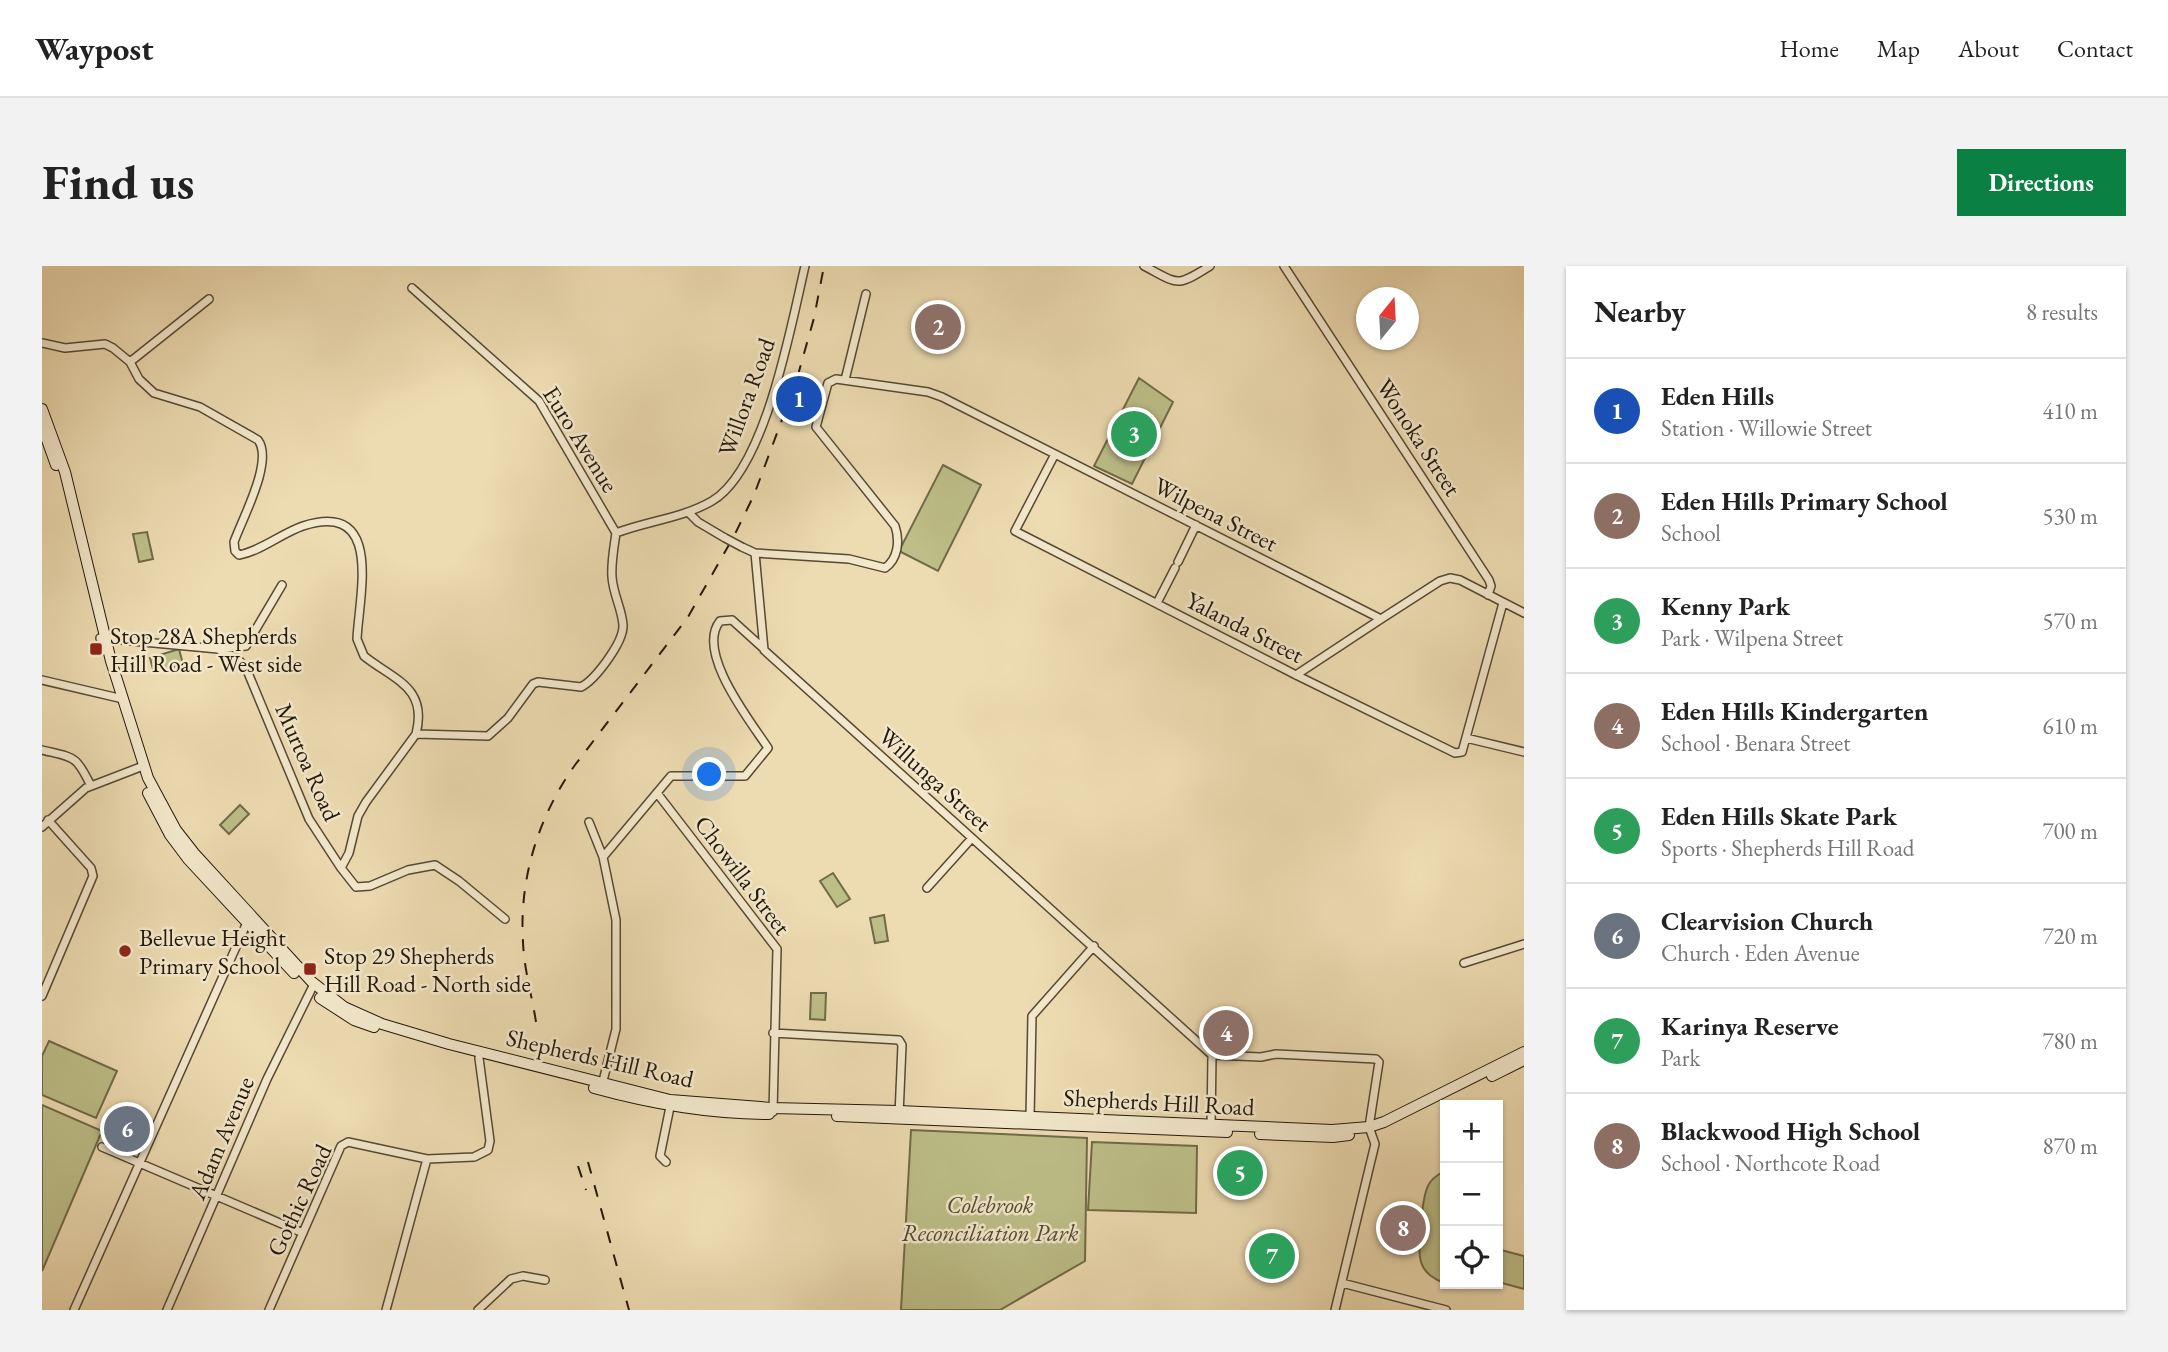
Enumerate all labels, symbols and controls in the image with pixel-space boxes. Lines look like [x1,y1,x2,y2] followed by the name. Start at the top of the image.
[35,27,154,70] text: Waypost
[1779,33,1839,64] text: Home
[1877,33,1920,64] text: Map
[1958,33,2019,64] text: About
[2057,33,2133,64] text: Contact
[1957,149,2126,216] button: Directions
[42,150,194,214] text: Find us
[1356,287,1419,350] north arrow
[1594,292,1686,331] text: Nearby
[2026,297,2098,327] text: 8 results
[915,301,961,353] pin: 2
[710,333,782,460] street label: Willora Road
[1370,372,1469,502] street label: Wonoka Street
[776,373,822,425] pin: 1
[1661,379,1774,413] text: Eden Hills
[536,380,626,498] street label: Euro Avenue
[1611,396,1623,426] text: 1
[2042,396,2098,426] text: 410 m
[1111,408,1157,460] pin: 3
[1661,413,1872,443] text: Station · Willowie Street
[1149,470,1283,559] street label: Wilpena Street
[1661,484,1948,518] text: Eden Hills Primary School
[1611,501,1623,531] text: 2
[2042,501,2098,531] text: 530 m
[1661,518,1721,548] text: School
[1181,584,1310,670] street label: Yalanda Street
[1661,589,1790,623] text: Kenny Park
[1611,606,1623,636] text: 3
[2042,606,2098,636] text: 570 m
[110,620,302,679] place label: Stop 28A Shepherds Hill Road - West side
[1661,623,1843,653] text: Park · Wilpena Street
[88,641,104,657] marker: Stop 28A Shepherds Hill Road - West side
[1661,694,1929,728] text: Eden Hills Kindergarten
[268,698,348,827] street label: Murtoa Road
[1611,711,1623,741] text: 4
[2042,711,2098,741] text: 610 m
[872,720,998,838] street label: Willunga Street
[1661,728,1850,758] text: School · Benara Street
[692,757,726,791] your location
[1661,799,1897,833] text: Eden Hills Skate Park
[688,809,798,941] street label: Chowilla Street
[1611,816,1623,846] text: 5
[2042,816,2098,846] text: 700 m
[1661,833,1914,863] text: Sports · Shepherds Hill Road
[1661,904,1873,938] text: Clearvision Church
[1611,921,1623,951] text: 6
[2042,921,2098,951] text: 720 m
[139,922,286,981] place label: Bellevue Height Primary School
[1661,938,1860,968] text: Church · Eden Avenue
[324,940,531,999] place label: Stop 29 Shepherds Hill Road - North side
[117,943,133,959] marker: Bellevue Height Primary School
[302,961,318,977] marker: Stop 29 Shepherds Hill Road - North side
[1203,1007,1249,1059] pin: 4
[1661,1009,1839,1043] text: Karinya Reserve
[503,1021,698,1095] street label: Shepherds Hill Road
[1611,1026,1623,1056] text: 7
[2042,1026,2098,1056] text: 780 m
[1661,1043,1700,1073] text: Park
[181,1072,261,1205] street label: Adam Avenue
[1063,1082,1256,1123] street label: Shepherds Hill Road
[1440,1100,1503,1289] map controls
[1440,1100,1503,1163] button: +
[104,1103,150,1155] pin: 6
[1661,1114,1920,1148] text: Blackwood High School
[1611,1131,1623,1161] text: 8
[2042,1131,2098,1161] text: 870 m
[260,1138,339,1261] street label: Gothic Road
[1217,1147,1263,1199] pin: 5
[1661,1148,1880,1178] text: School · Northcote Road
[1440,1163,1503,1226] button: −
[901,1189,1079,1248] park label: Colebrook Reconciliation Park
[1380,1202,1426,1254] pin: 8
[1440,1226,1503,1289] button: locate
[1249,1230,1295,1282] pin: 7

